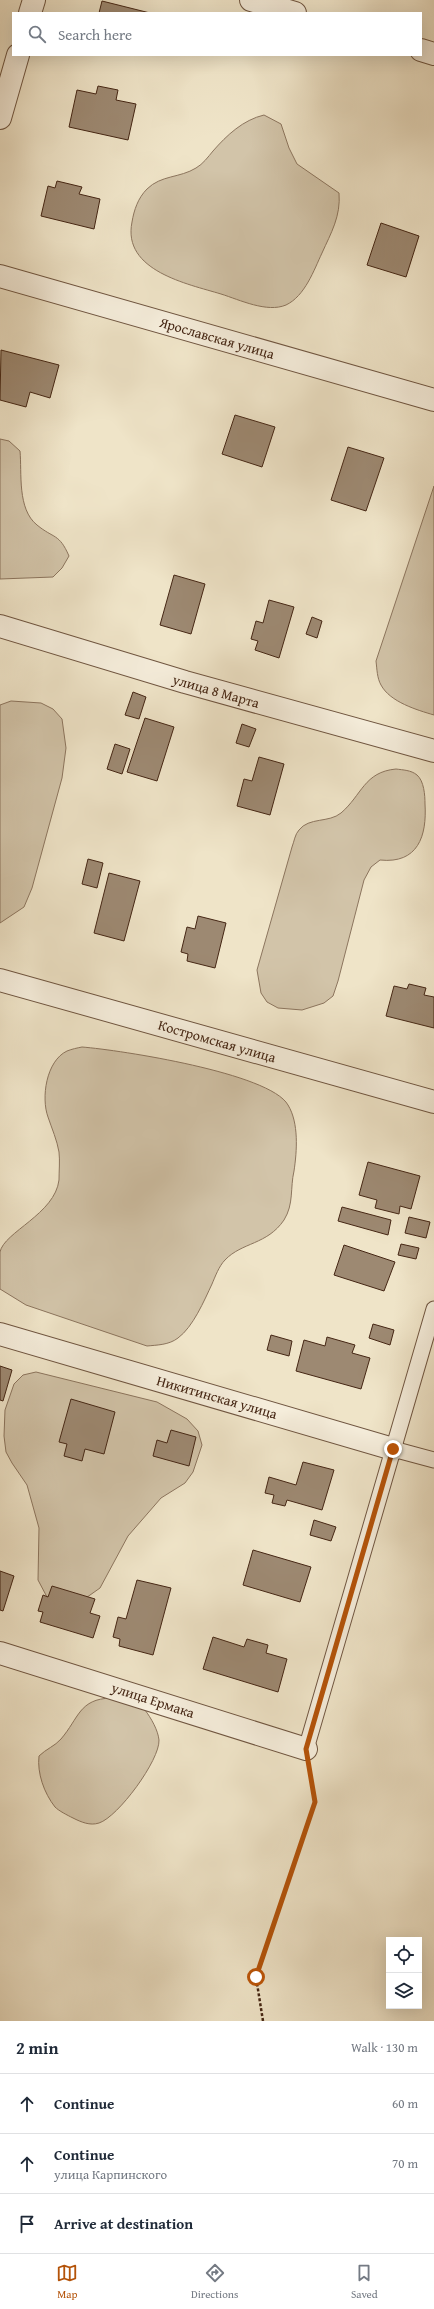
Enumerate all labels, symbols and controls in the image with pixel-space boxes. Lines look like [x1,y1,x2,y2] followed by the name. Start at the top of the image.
[12,12,422,56] search box
[26,23,48,45] icon: search
[58,24,132,45] text: Search here
[156,312,277,364] street label: Ярославская улица
[169,669,262,713] street label: улица 8 Марта
[156,1015,279,1067] street label: Костромская улица
[154,1370,280,1424] street label: Никитинская улица
[384,1440,402,1458] route end
[108,1677,197,1723] street label: улица Ермака
[386,1937,422,2009] map controls
[386,1937,422,1973] button: locate
[247,1968,265,1986] route start
[386,1973,422,2009] button: layers
[16,2035,58,2060] text: 2 min
[351,2038,418,2057] text: Walk · 130 m
[16,2093,38,2115] icon: ahead
[54,2093,115,2114] text: Continue
[392,2094,418,2113] text: 60 m
[54,2144,115,2165] text: Continue
[16,2153,38,2175] icon: ahead
[392,2154,418,2173] text: 70 m
[54,2165,167,2184] text: улица Карпинского
[16,2213,38,2235] icon: arrive
[54,2213,193,2234] text: Arrive at destination
[56,2262,78,2302] tab: Map
[191,2262,238,2302] tab: Directions
[351,2262,378,2302] tab: Saved

